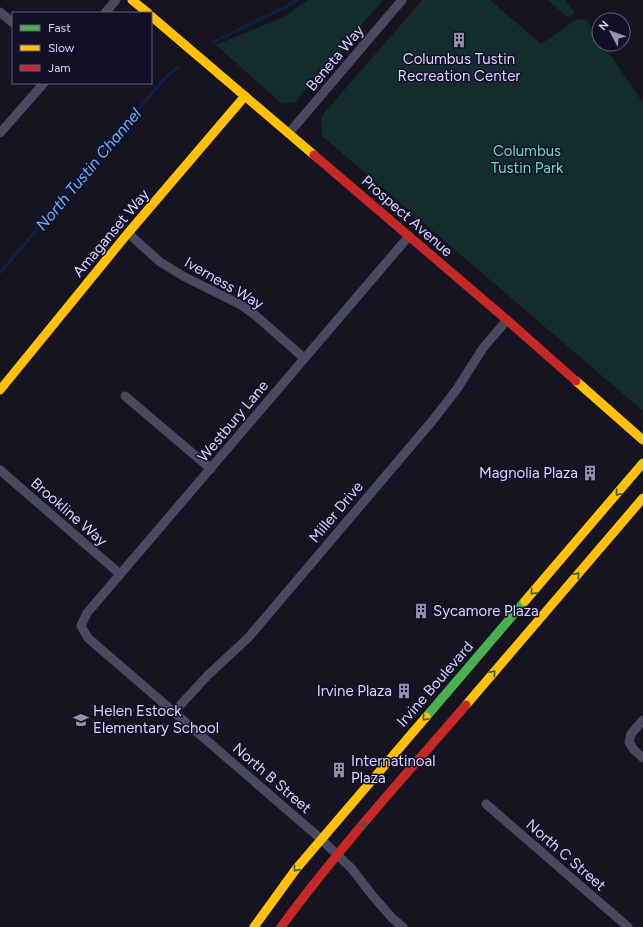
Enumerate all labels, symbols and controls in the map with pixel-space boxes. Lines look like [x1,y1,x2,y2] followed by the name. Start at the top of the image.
[12,12,152,84] legend
[591,12,631,52] north arrow
[596,18,612,33] text: N
[48,21,71,35] text: Fast
[302,21,368,94] street label: Beneta Way
[450,31,468,49] building icon: Columbus Tustin Recreation Center
[48,41,75,55] text: Slow
[398,50,520,85] place label: Columbus Tustin Recreation Center
[48,61,71,75] text: Jam
[32,104,145,234] water label: North Tustin Channel
[491,142,564,177] park label: Columbus Tustin Park
[358,172,456,260] street label: Prospect Avenue
[69,185,153,281] street label: Amaganset Way
[181,253,267,313] street label: Iverness Way
[194,377,272,465] street label: Westbury Lane
[479,464,578,482] place label: Magnolia Plaza
[581,464,599,482] building icon: Magnolia Plaza
[27,474,111,550] street label: Brookline Way
[305,478,367,546] street label: Miller Drive
[615,488,622,496] one-way arrow
[573,572,580,579] one-way arrow
[531,587,538,594] one-way arrow
[412,602,430,620] building icon: Sycamore Plaza
[433,602,539,620] place label: Sycamore Plaza
[393,638,477,730] street label: Irvine Boulevard
[488,671,495,678] one-way arrow
[317,682,392,700] place label: Irvine Plaza
[395,682,413,700] building icon: Irvine Plaza
[93,702,219,737] place label: Helen Estock Elementary School
[72,711,90,729] school or university icon: Helen Estock Elementary School
[423,713,430,720] one-way arrow
[229,739,315,817] street label: North B Street
[351,752,436,787] place label: Internatinoal Plaza
[330,761,348,779] building icon: Internatinoal Plaza
[522,816,610,895] street label: North C Street
[358,822,365,829] one-way arrow
[294,864,301,872] one-way arrow

